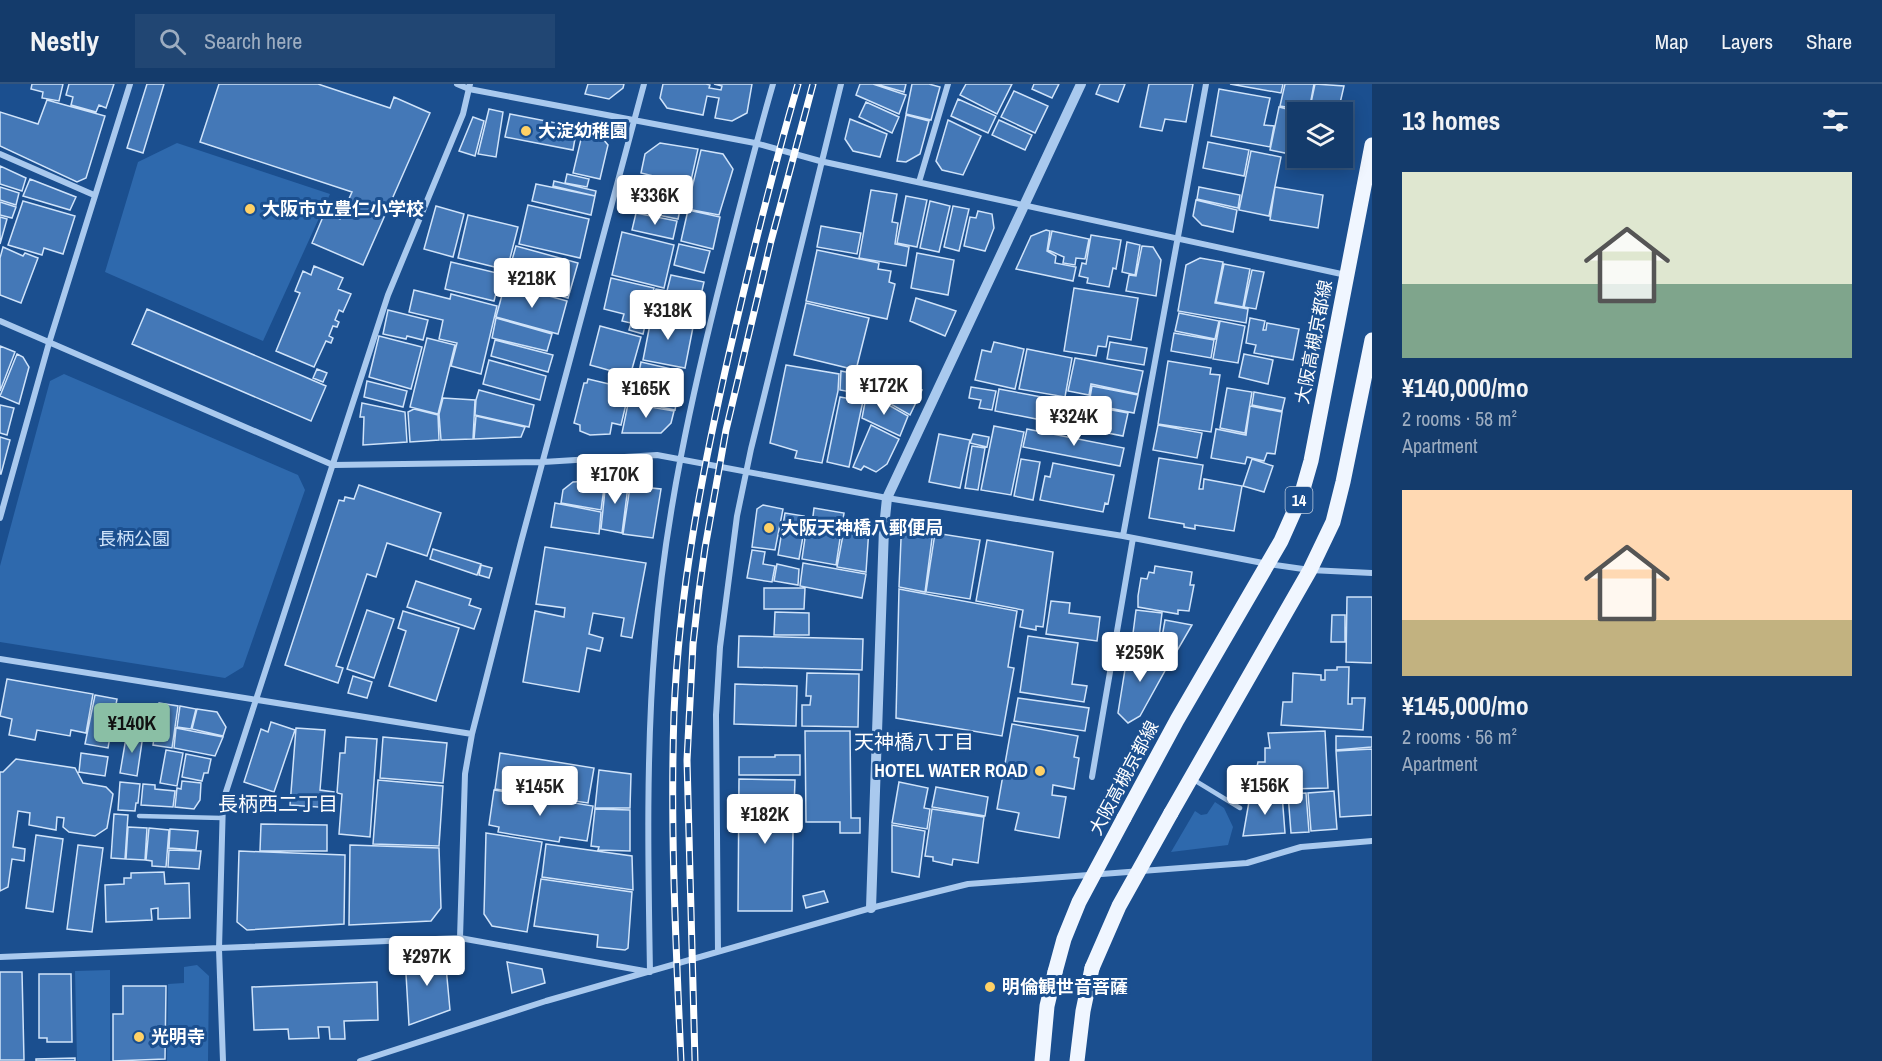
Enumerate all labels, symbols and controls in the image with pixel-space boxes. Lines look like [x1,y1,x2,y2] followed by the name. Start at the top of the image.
[135,14,555,68] search box
[30,22,99,60] text: Nestly
[156,25,189,58] icon: search
[204,26,302,56] text: Search here
[1655,27,1688,56] text: Map
[1721,27,1773,56] text: Layers
[1806,27,1852,56] text: Share
[1287,102,1353,168] map controls
[1287,102,1353,168] button: layers
[1402,103,1500,138] text: 13 homes
[1819,104,1852,137] icon: filters
[538,118,628,143] place label: 大淀幼稚園
[519,124,533,138] marker: 大淀幼稚園
[613,175,697,226] pin: ¥336K
[631,181,679,208] text: ¥336K
[262,196,424,221] place label: 大阪市立豊仁小学校
[243,202,257,216] marker: 大阪市立豊仁小学校
[1573,211,1681,319] icon: home
[490,258,574,309] pin: ¥218K
[508,264,556,291] text: ¥218K
[1289,278,1338,406] street label: 大阪高槻京都線
[626,290,710,341] pin: ¥318K
[644,296,692,323] text: ¥318K
[842,365,926,416] pin: ¥172K
[604,368,688,419] pin: ¥165K
[1402,370,1529,405] text: ¥140,000/mo
[860,371,908,398] text: ¥172K
[622,374,670,401] text: ¥165K
[1032,396,1116,447] pin: ¥324K
[1050,402,1098,429] text: ¥324K
[1402,405,1517,432] text: 2 rooms · 58 m²
[1402,432,1478,459] text: Apartment
[573,454,657,505] pin: ¥170K
[591,460,639,487] text: ¥170K
[1286,487,1312,513] road number: 14
[781,515,943,540] place label: 大阪天神橋八郵便局
[762,521,776,535] marker: 大阪天神橋八郵便局
[98,526,170,551] park label: 長柄公園
[1573,529,1681,637] icon: home
[1098,632,1182,683] pin: ¥259K
[1116,638,1164,665] text: ¥259K
[1402,688,1529,723] text: ¥145,000/mo
[90,703,174,754] pin: ¥140K
[108,709,156,736] text: ¥140K
[1083,716,1164,839] street label: 大阪高槻京都線
[1402,723,1517,750] text: 2 rooms · 56 m²
[854,728,974,755] district label: 天神橋八丁目
[1402,750,1478,777] text: Apartment
[874,758,1028,783] place label: HOTEL WATER ROAD
[1033,764,1047,778] marker: HOTEL WATER ROAD
[1223,765,1307,816] pin: ¥156K
[498,766,582,817] pin: ¥145K
[1241,771,1289,798] text: ¥156K
[516,772,564,799] text: ¥145K
[218,790,338,817] district label: 長柄西二丁目
[723,794,807,845] pin: ¥182K
[741,800,789,827] text: ¥182K
[385,936,469,987] pin: ¥297K
[403,942,451,969] text: ¥297K
[1002,974,1128,999] place label: 明倫観世音菩薩
[983,980,997,994] marker: 明倫観世音菩薩
[151,1024,205,1049] place label: 光明寺
[132,1030,146,1044] marker: 光明寺

